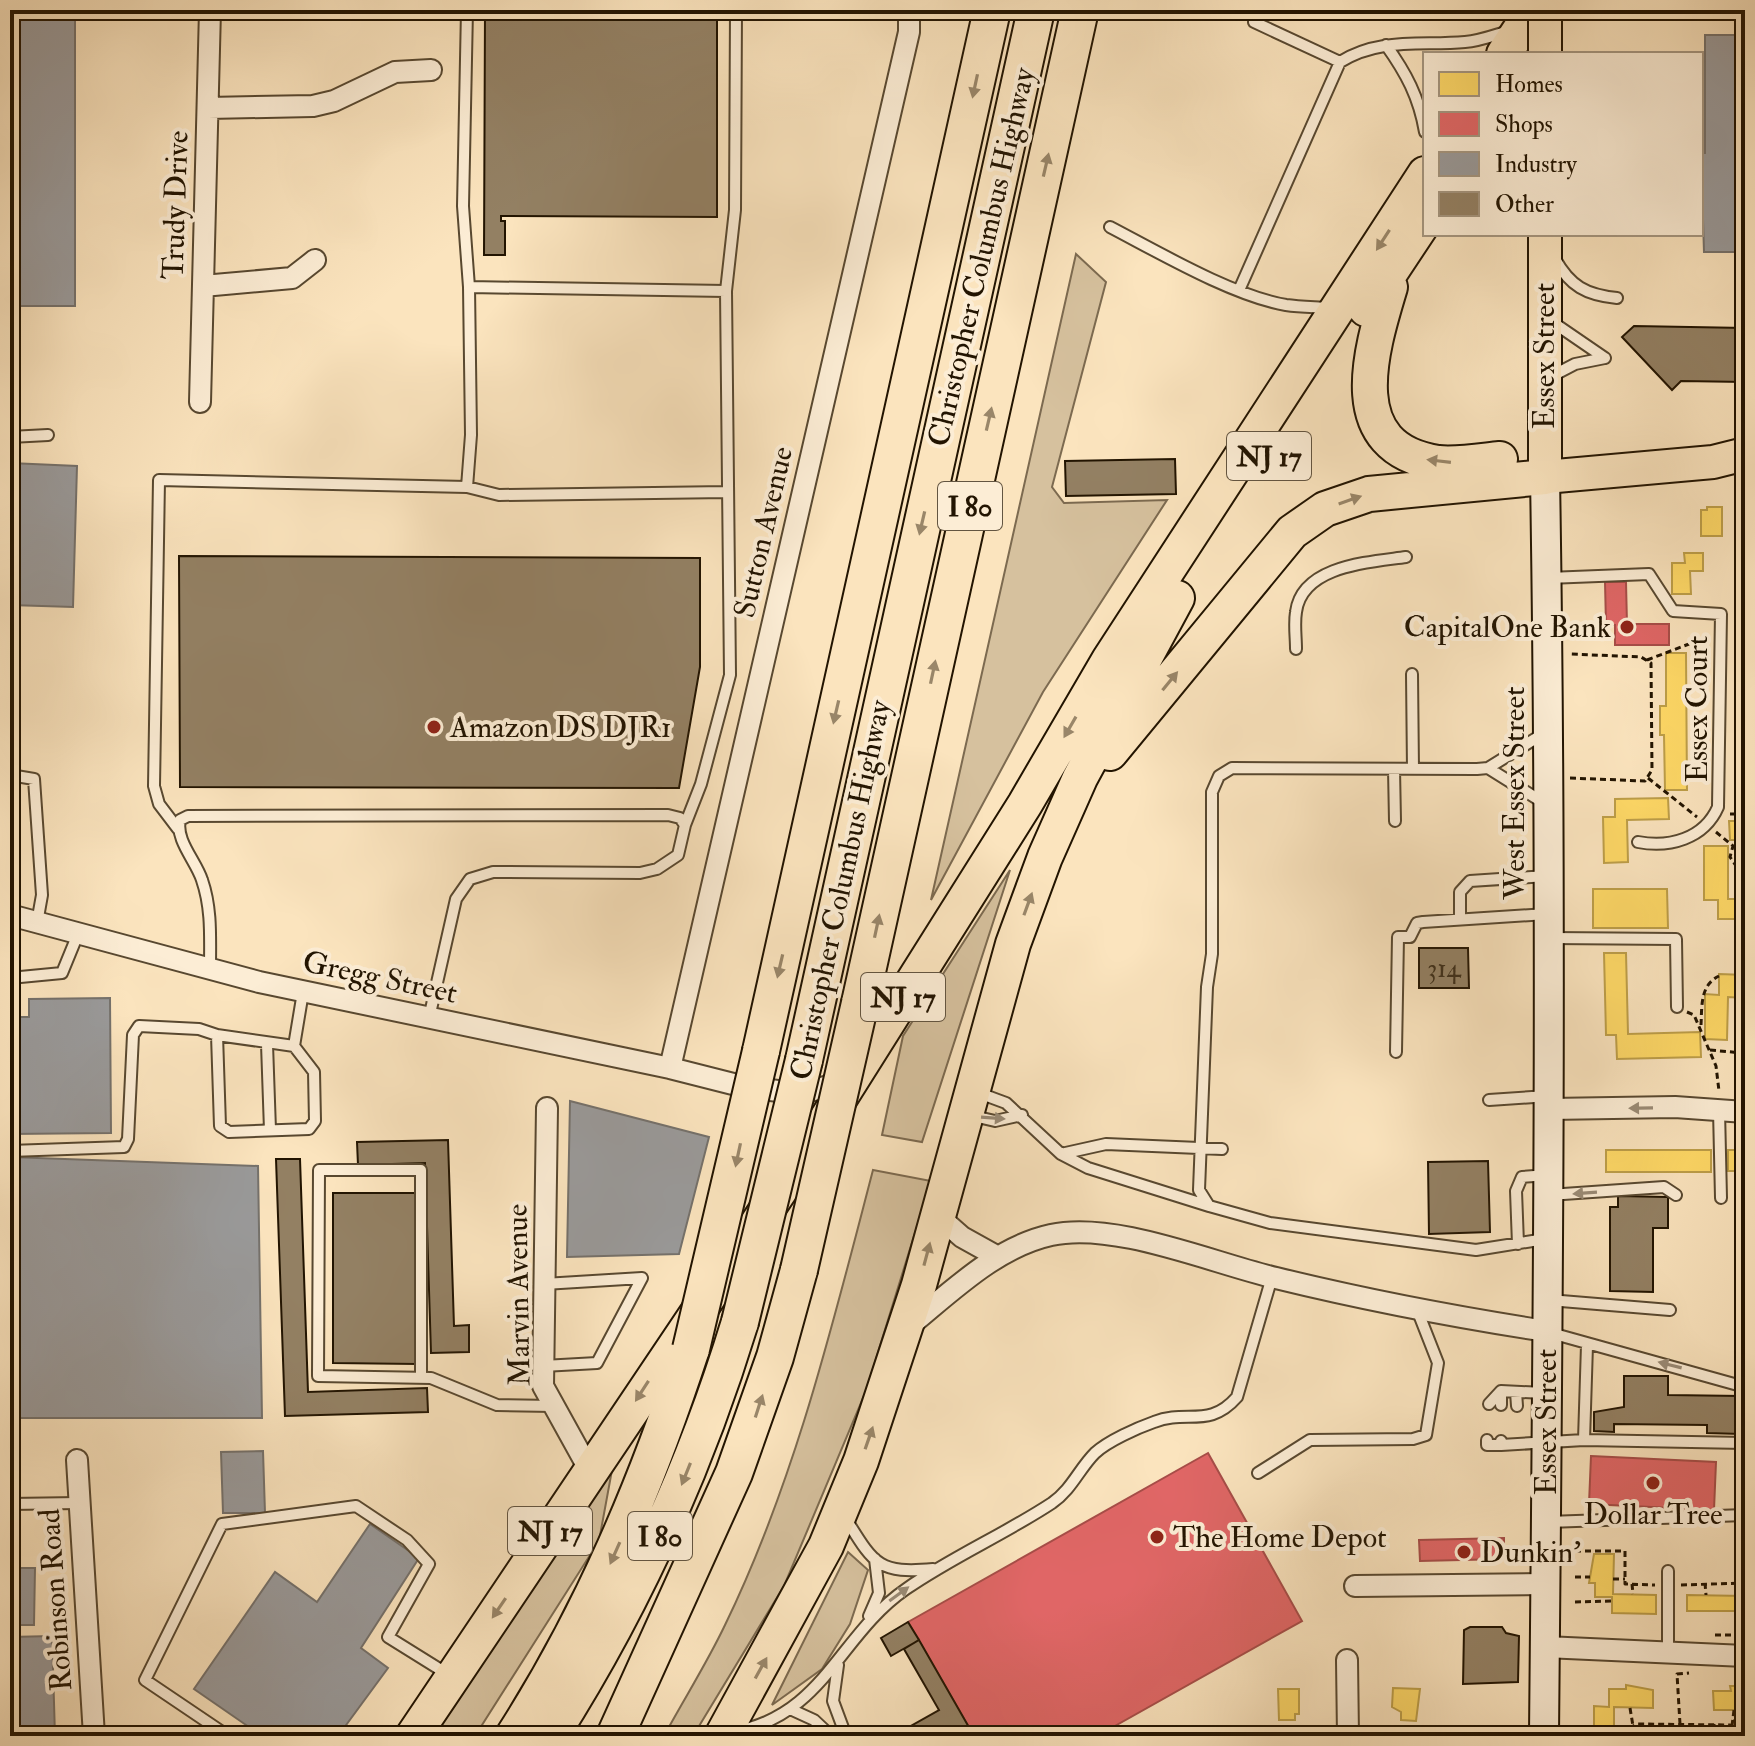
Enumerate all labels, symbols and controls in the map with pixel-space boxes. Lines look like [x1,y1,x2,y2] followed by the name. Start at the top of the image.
[1423,52,1703,236] legend
[920,63,1043,450] street label: Christopher Columbus Highway
[1495,69,1563,100] text: Homes
[968,74,981,99] one-way arrow
[1495,109,1553,140] text: Shops
[154,130,197,280] street label: Trudy Drive
[1495,149,1577,180] text: Industry
[1040,152,1053,177] one-way arrow
[1495,189,1554,220] text: Other
[1376,229,1390,251] one-way arrow
[1526,282,1563,429] street label: Essex Street
[983,406,996,431] one-way arrow
[1227,432,1311,480] road number: NJ 17
[726,443,801,621] street label: Sutton Avenue
[1426,454,1451,467] one-way arrow
[938,482,1002,530] road number: I 80
[1339,493,1363,506] one-way arrow
[915,511,928,536] one-way arrow
[1404,609,1611,646] place label: CapitalOne Bank
[1618,618,1636,636] marker: CapitalOne Bank
[1679,635,1716,783] street label: Essex Court
[927,660,940,685] one-way arrow
[1161,670,1178,691] one-way arrow
[1496,686,1533,901] street label: West Essex Street
[782,696,899,1083] street label: Christopher Columbus Highway
[829,699,842,724] one-way arrow
[449,709,671,746] place label: Amazon DS DJR1
[1063,716,1077,738] one-way arrow
[425,718,443,736] marker: Amazon DS DJR1
[1022,892,1034,916] one-way arrow
[871,914,884,939] one-way arrow
[299,943,461,1012] street label: Gregg Street
[773,953,786,978] one-way arrow
[1427,953,1462,985] house number: 314
[861,973,945,1021] road number: NJ 17
[1628,1102,1653,1114] one-way arrow
[981,1112,1006,1125] one-way arrow
[731,1142,744,1167] one-way arrow
[1573,1187,1598,1200] one-way arrow
[498,1204,539,1386] street label: Marvin Avenue
[921,1242,933,1267] one-way arrow
[1528,1348,1565,1495] street label: Essex Street
[1658,1359,1683,1371] one-way arrow
[635,1381,650,1402] one-way arrow
[753,1394,765,1418] one-way arrow
[863,1426,875,1450] one-way arrow
[680,1463,693,1486] one-way arrow
[1644,1474,1662,1492] marker: Dollar Tree
[1583,1496,1723,1533] place label: Dollar Tree
[31,1507,80,1692] street label: Robinson Road
[508,1507,592,1555] road number: NJ 17
[628,1512,692,1560] road number: I 80
[1173,1519,1387,1556] place label: The Home Depot
[1148,1528,1166,1546] marker: The Home Depot
[1480,1534,1581,1571] place label: Dunkin'
[608,1541,621,1565] one-way arrow
[1455,1543,1473,1561] marker: Dunkin'
[889,1586,910,1602] one-way arrow
[491,1597,506,1618] one-way arrow
[754,1657,768,1680] one-way arrow

